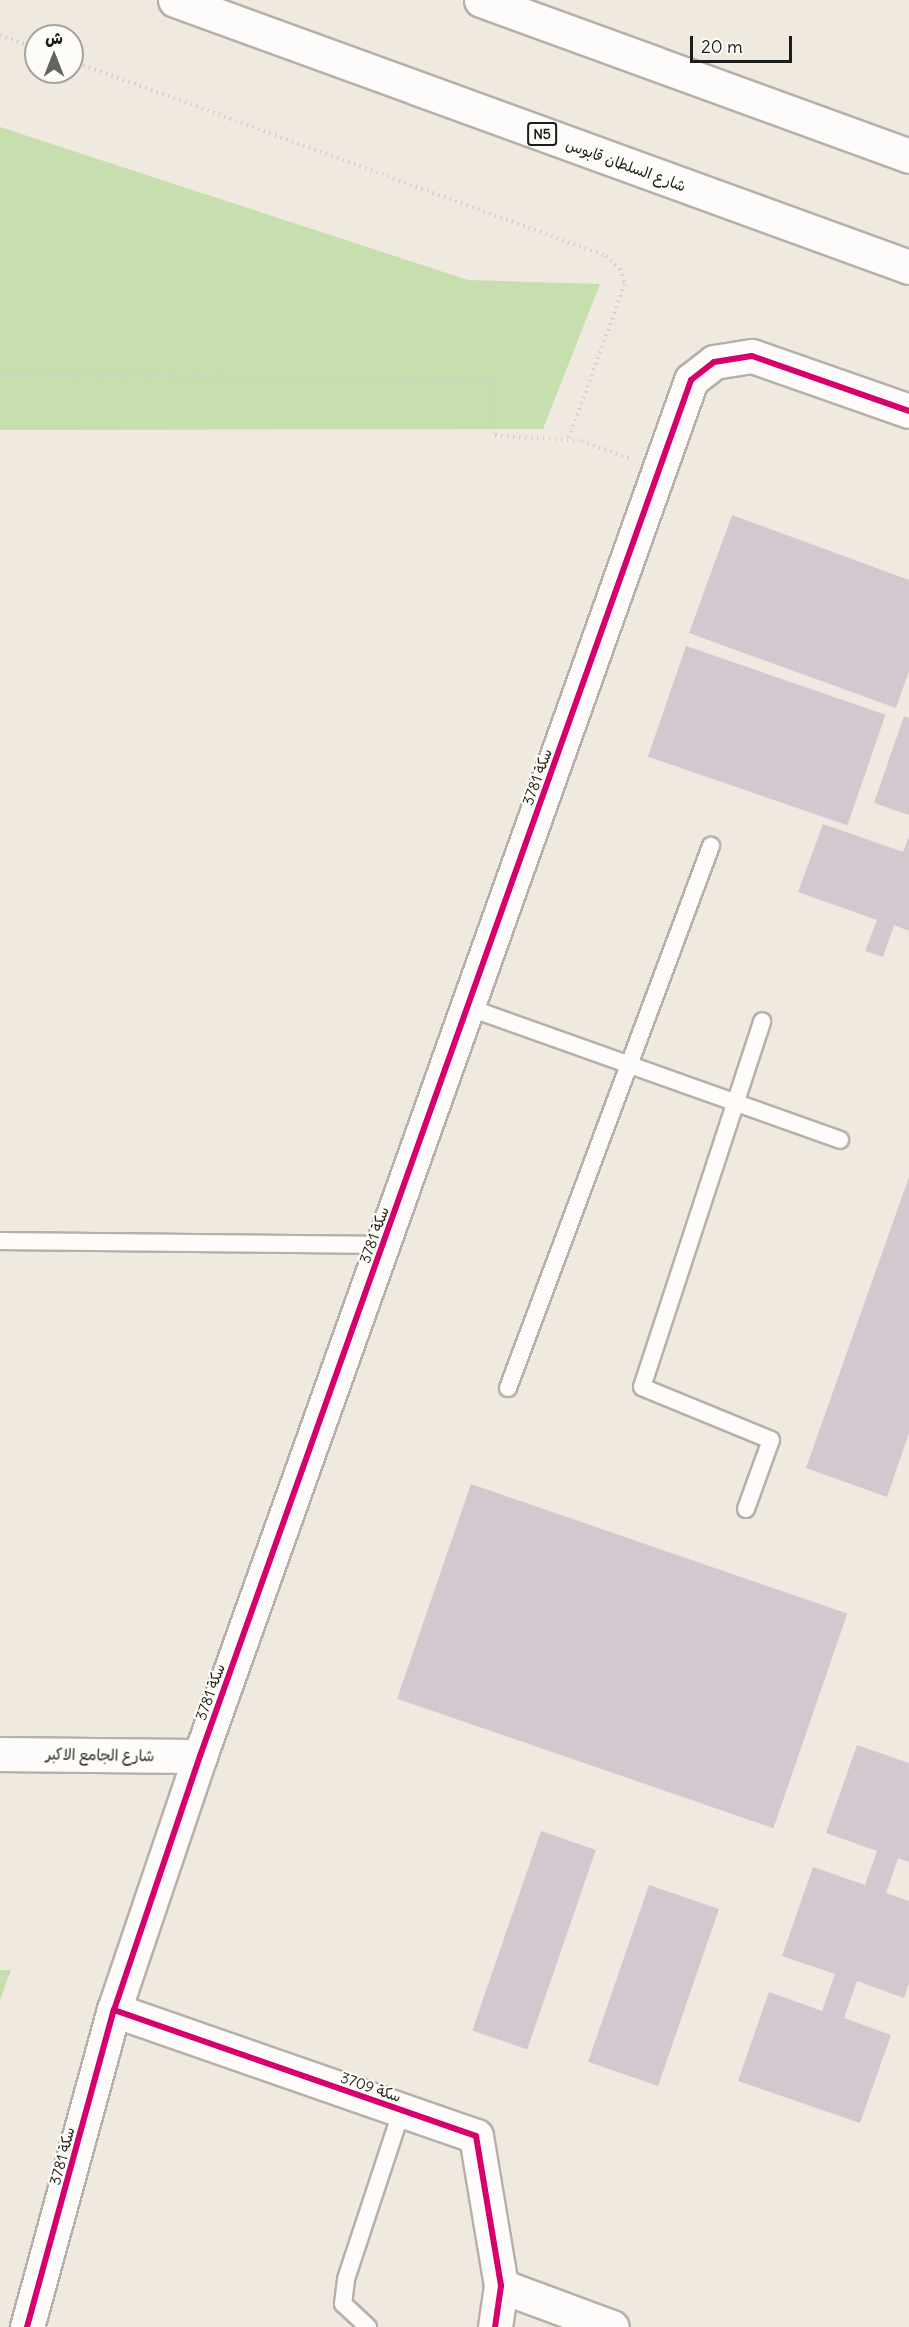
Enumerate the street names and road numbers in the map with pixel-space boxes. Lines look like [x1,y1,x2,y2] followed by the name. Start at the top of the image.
[527,123,557,145] road number: N5
[564,135,688,195] street label: شارع السلطان قابوس
[518,746,556,808] street label: سكة 3781
[355,1204,393,1266] street label: سكة 3781
[191,1661,229,1723] street label: سكة 3781
[46,1745,154,1765] street label: شارع الجامع الاكبر
[338,2068,404,2106] street label: سكة 3709
[46,2125,78,2187] street label: سكة 3781

